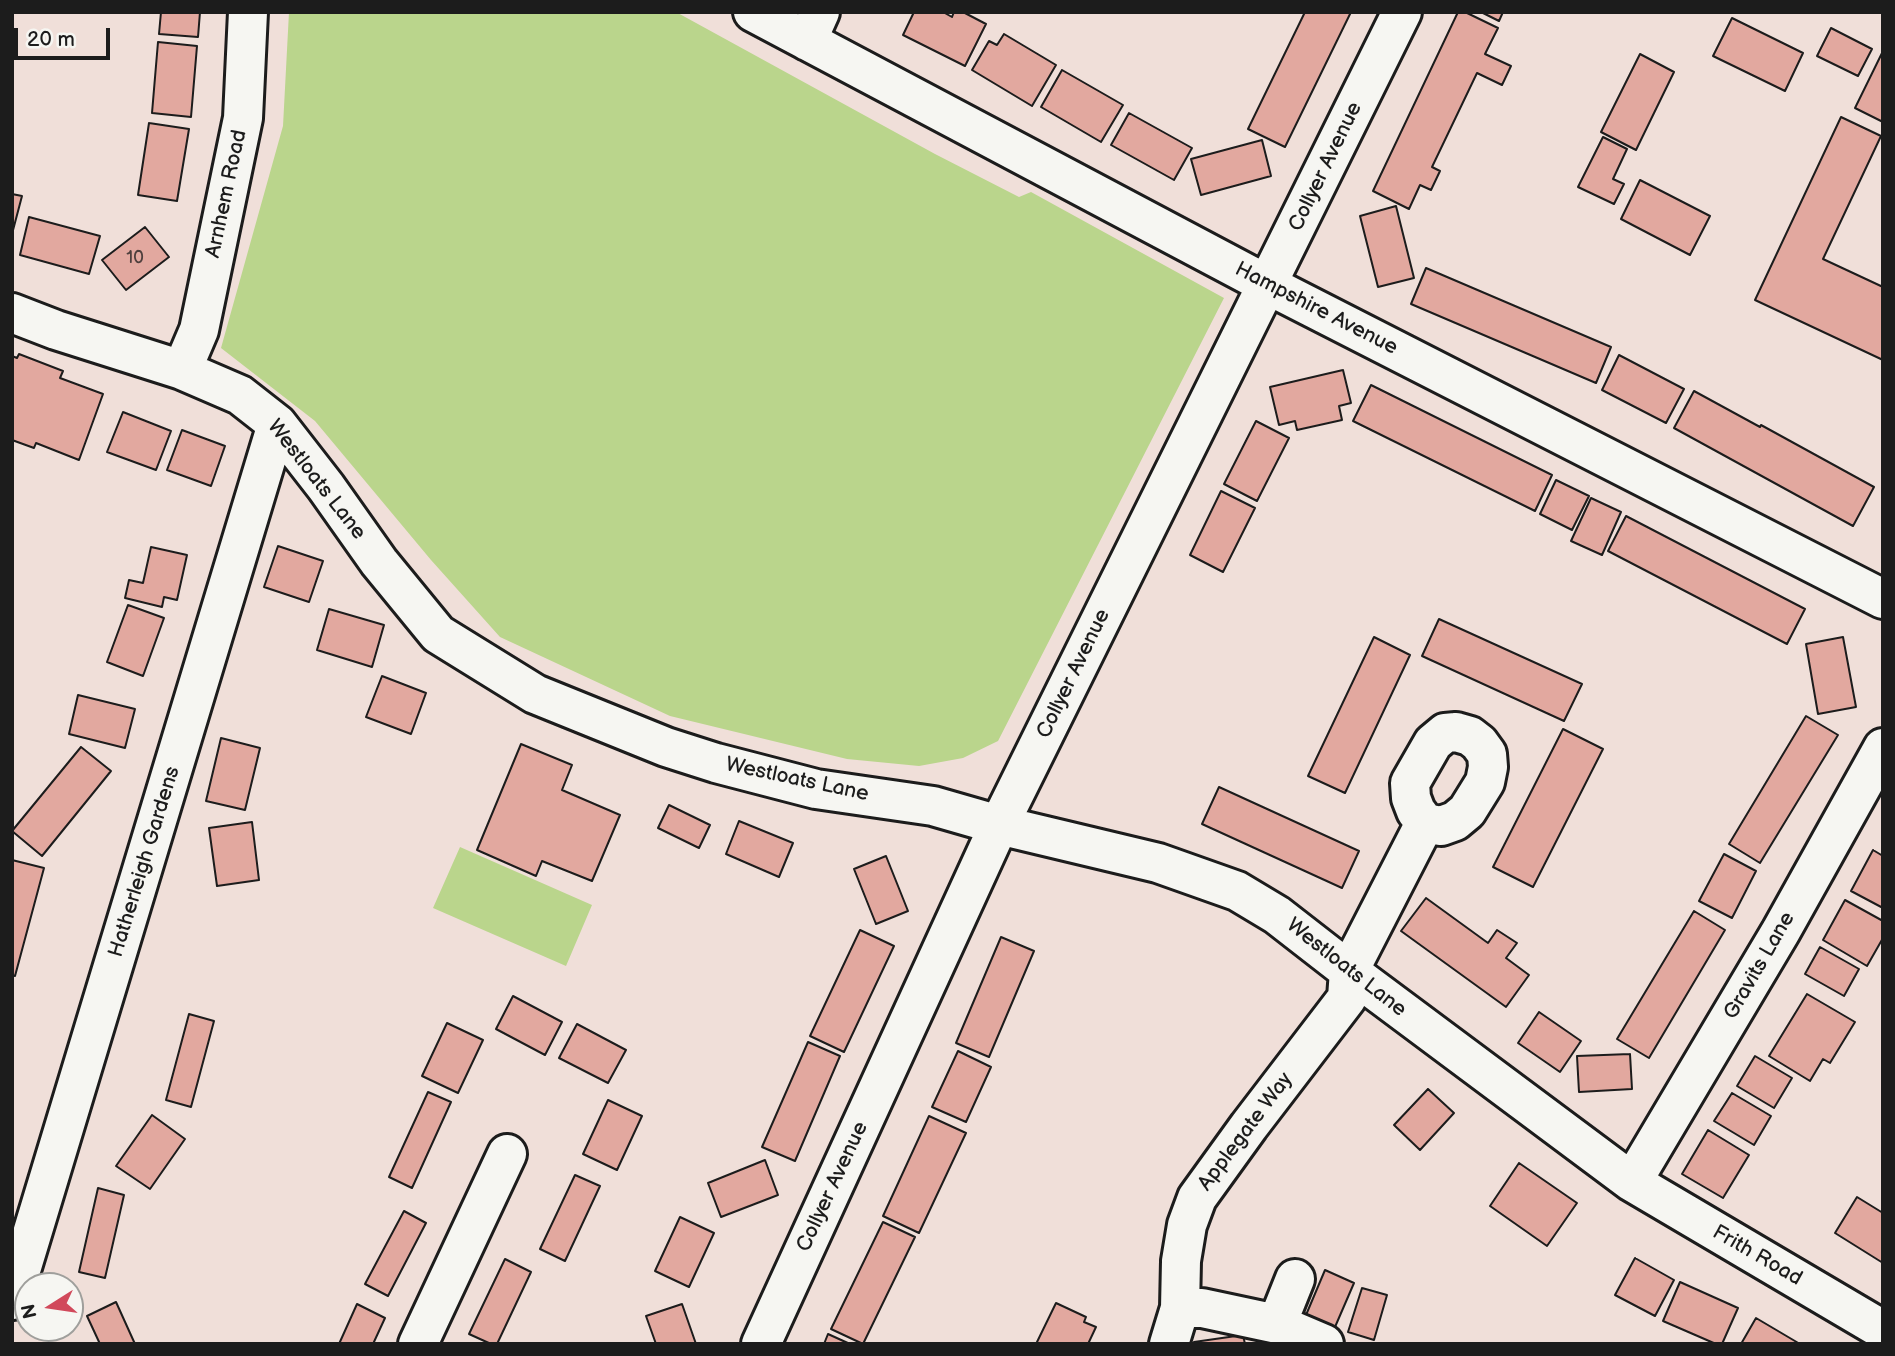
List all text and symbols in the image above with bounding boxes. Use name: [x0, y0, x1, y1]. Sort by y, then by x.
scale bar: [18, 14, 114, 58]
text: 20 m: [27, 27, 75, 52]
street label: Collyer Avenue: [1284, 98, 1368, 236]
street label: Arnhem Road: [201, 128, 253, 260]
house number: 10: [126, 247, 144, 269]
street label: Hampshire Avenue: [1230, 257, 1402, 361]
street label: Westloats Lane: [261, 415, 371, 545]
street label: Collyer Avenue: [1032, 605, 1116, 743]
street label: Westloats Lane: [723, 753, 871, 807]
street label: Hatherleigh Gardens: [104, 764, 186, 960]
street label: Gravits Lane: [1719, 908, 1801, 1024]
street label: Westloats Lane: [1281, 913, 1411, 1023]
street label: Applegate Way: [1193, 1068, 1299, 1196]
street label: Collyer Avenue: [792, 1118, 874, 1256]
street label: Frith Road: [1708, 1220, 1806, 1292]
north arrow: [14, 1272, 84, 1342]
text: N: [17, 1302, 43, 1320]

